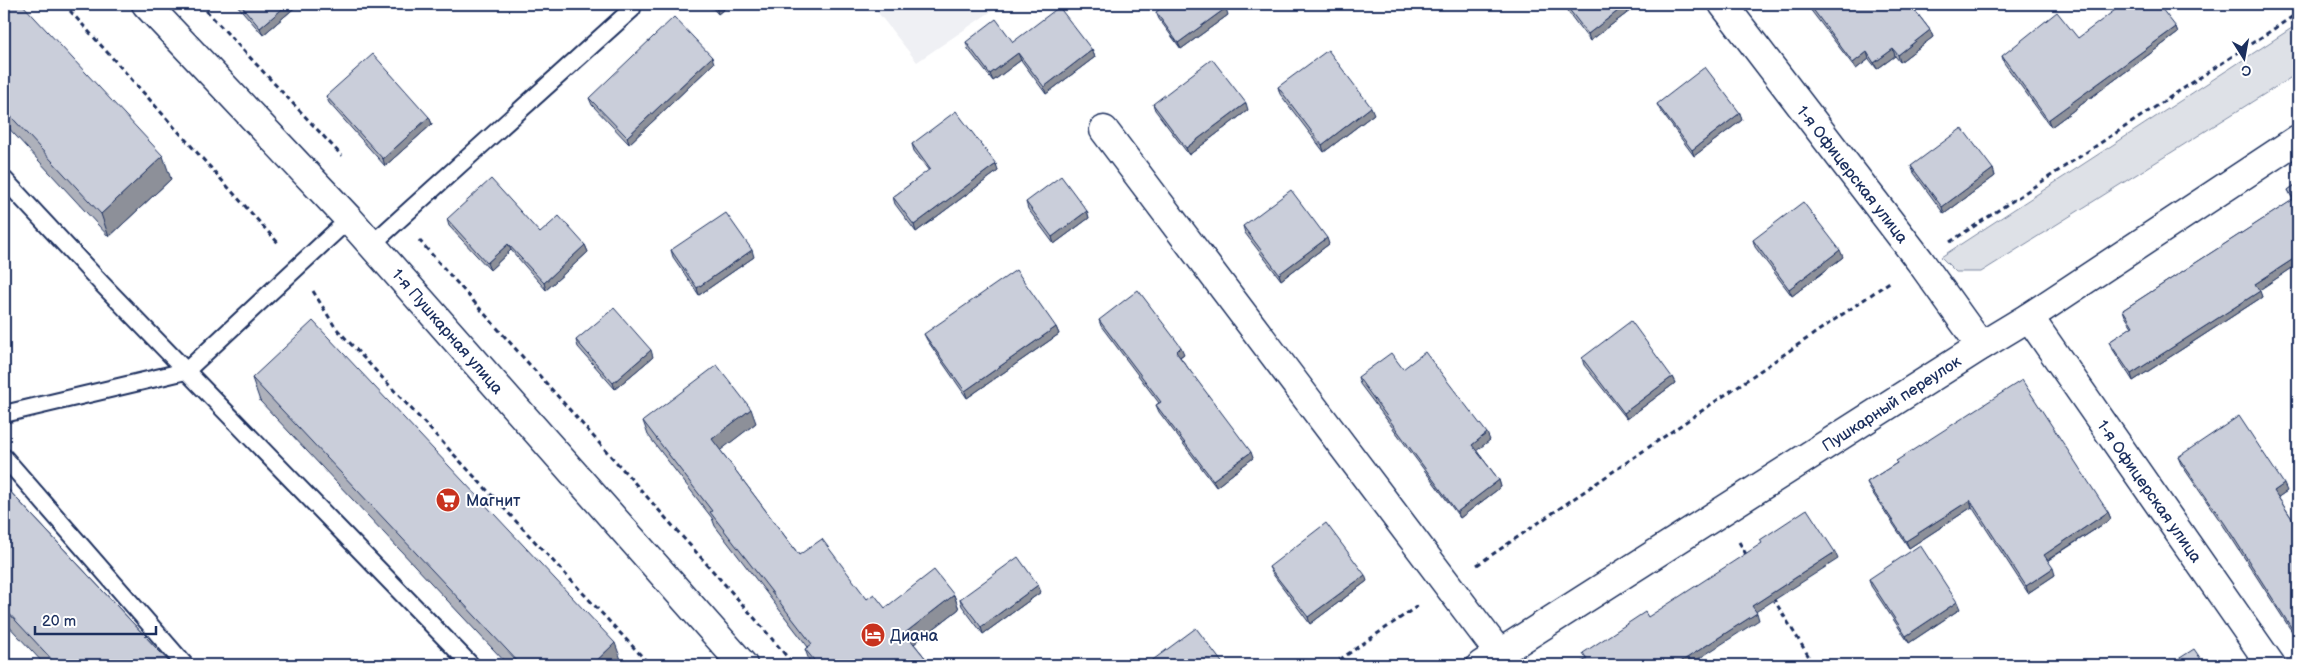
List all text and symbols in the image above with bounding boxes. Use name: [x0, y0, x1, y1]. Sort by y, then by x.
north arrow: [2220, 32, 2270, 82]
text: С: [2240, 61, 2253, 80]
street label: 1-я Офицерская улица: [1792, 102, 1912, 248]
street label: 1-я Пушкарная улица: [387, 266, 507, 399]
street label: Пушкарный переулок: [1819, 352, 1965, 456]
street label: 1-я Офицерская улица: [2092, 417, 2205, 567]
supermarket icon: Магнит: [435, 487, 461, 513]
place label: Магнит: [466, 492, 521, 511]
scale bar: [35, 604, 156, 636]
text: 20 m: [42, 612, 76, 631]
hotel icon: Диана: [860, 622, 886, 648]
place label: Диана: [890, 627, 939, 646]

